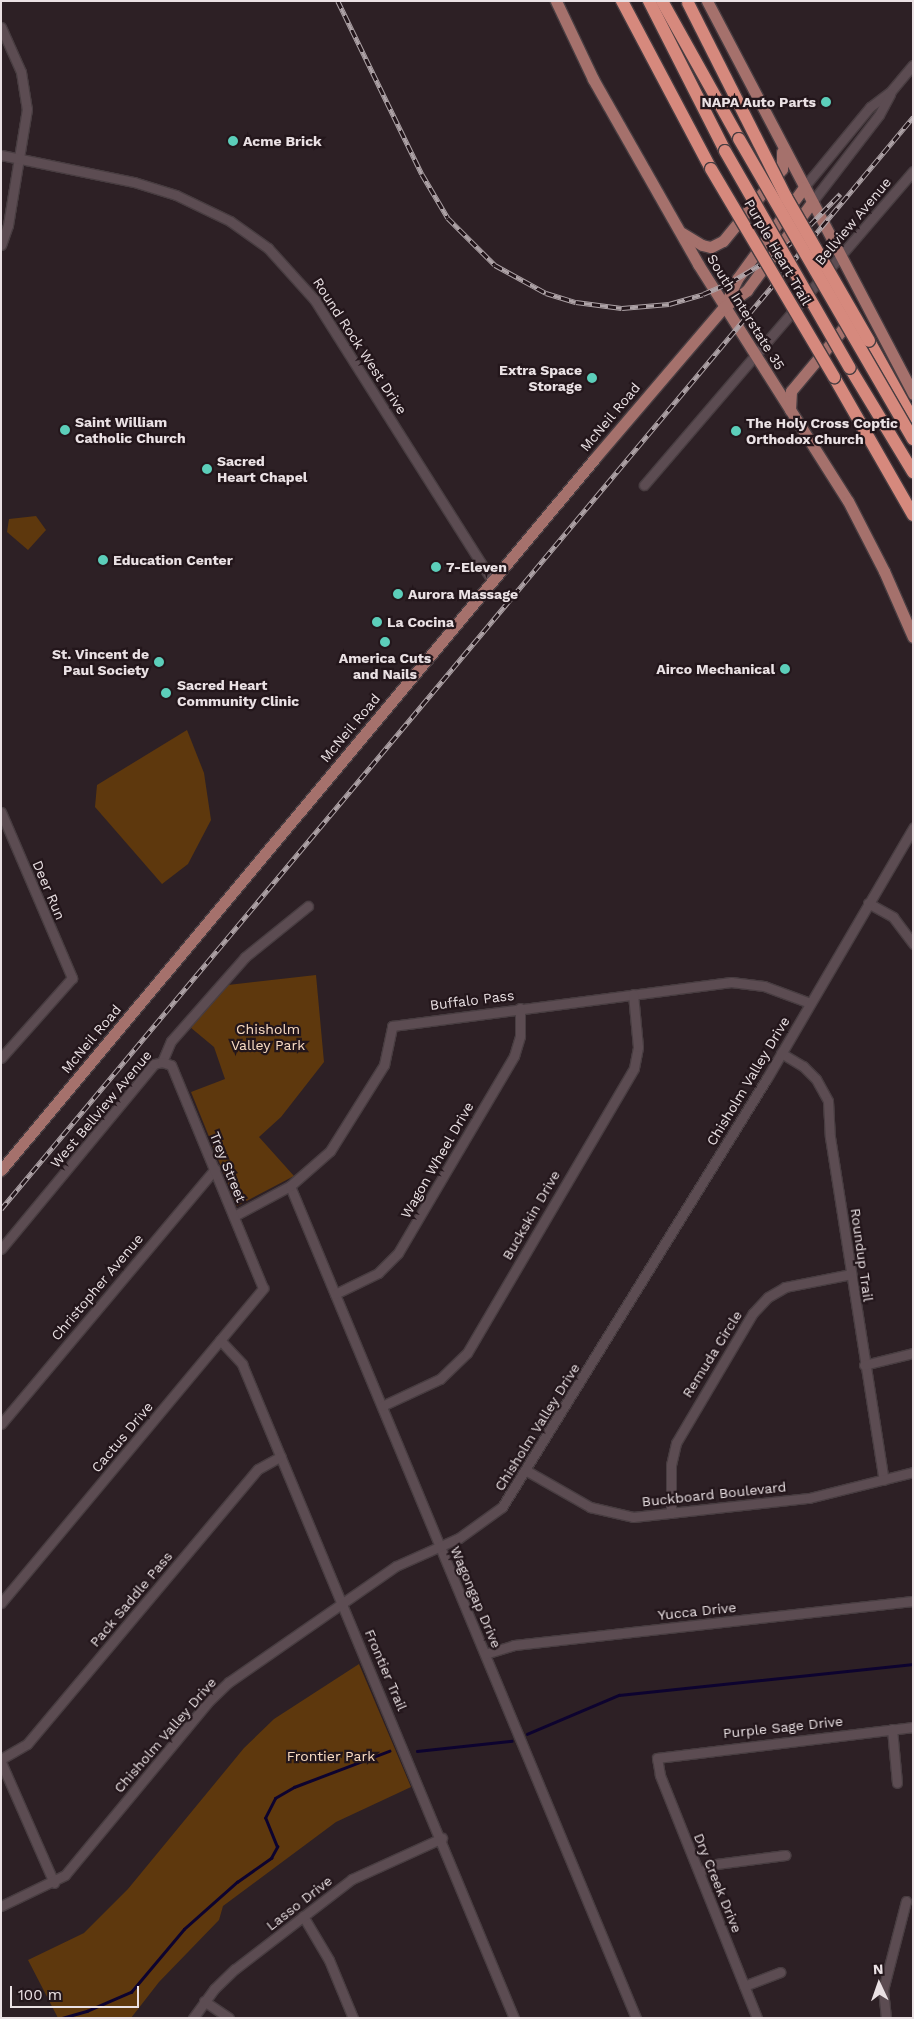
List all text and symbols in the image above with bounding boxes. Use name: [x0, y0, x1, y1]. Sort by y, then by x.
place label: NAPA Auto Parts: [701, 94, 816, 110]
marker: NAPA Auto Parts: [820, 96, 832, 108]
place label: Acme Brick: [243, 133, 322, 149]
marker: Acme Brick: [227, 135, 239, 147]
street label: Bellview Avenue: [811, 173, 895, 269]
street label: Purple Heart Trail: [741, 196, 815, 308]
street label: South Interstate 35: [704, 251, 788, 373]
street label: Round Rock West Drive: [309, 274, 411, 418]
place label: Extra Space Storage: [499, 362, 582, 394]
marker: Extra Space Storage: [586, 372, 598, 384]
street label: McNeil Road: [576, 379, 644, 455]
place label: Saint William Catholic Church: [75, 414, 186, 447]
place label: The Holy Cross Coptic Orthodox Church: [746, 415, 898, 448]
marker: Saint William Catholic Church: [59, 424, 71, 436]
marker: The Holy Cross Coptic Orthodox Church: [730, 425, 742, 437]
place label: Sacred Heart Chapel: [217, 453, 307, 486]
marker: Sacred Heart Chapel: [201, 463, 213, 475]
place label: Education Center: [113, 552, 233, 568]
marker: Education Center: [97, 554, 109, 566]
place label: 7-Eleven: [446, 559, 507, 575]
marker: 7-Eleven: [430, 561, 442, 573]
place label: Aurora Massage: [408, 586, 518, 602]
marker: Aurora Massage: [392, 588, 404, 600]
place label: La Cocina: [387, 614, 454, 630]
marker: La Cocina: [371, 616, 383, 628]
marker: America Cuts and Nails: [379, 636, 391, 648]
place label: St. Vincent de Paul Society: [52, 646, 149, 679]
place label: America Cuts and Nails: [339, 650, 431, 682]
marker: St. Vincent de Paul Society: [153, 656, 165, 668]
place label: Airco Mechanical: [656, 661, 775, 677]
marker: Airco Mechanical: [779, 663, 791, 675]
place label: Sacred Heart Community Clinic: [177, 677, 300, 710]
marker: Sacred Heart Community Clinic: [159, 686, 173, 700]
street label: McNeil Road: [316, 690, 384, 766]
street label: Deer Run: [29, 858, 69, 922]
street label: Buffalo Pass: [429, 986, 515, 1014]
street label: McNeil Road: [57, 1001, 125, 1077]
street label: Chisholm Valley Drive: [703, 1013, 793, 1149]
park label: Chisholm Valley Park: [231, 1021, 305, 1054]
street label: West Bellview Avenue: [47, 1046, 155, 1172]
street label: Wagon Wheel Drive: [397, 1099, 477, 1221]
street label: Trey Street: [206, 1129, 250, 1205]
street label: Buckskin Drive: [499, 1167, 563, 1263]
street label: Roundup Trail: [847, 1207, 877, 1303]
street label: Christopher Avenue: [47, 1230, 147, 1344]
street label: Remuda Circle: [678, 1307, 746, 1401]
street label: Chisholm Valley Drive: [491, 1360, 583, 1494]
street label: Cactus Drive: [88, 1398, 156, 1476]
street label: Buckboard Boulevard: [641, 1478, 787, 1510]
street label: Wagongap Drive: [447, 1544, 505, 1650]
street label: Pack Saddle Pass: [86, 1548, 176, 1650]
street label: Yucca Drive: [657, 1599, 737, 1623]
street label: Frontier Trail: [361, 1626, 411, 1714]
street label: Chisholm Valley Drive: [110, 1674, 220, 1796]
street label: Purple Sage Drive: [722, 1712, 844, 1742]
park label: Frontier Park: [287, 1748, 375, 1764]
street label: Dry Creek Drive: [690, 1830, 746, 1936]
street label: Lasso Drive: [263, 1872, 335, 1934]
north arrow: [854, 1959, 904, 2009]
text: N: [873, 1961, 884, 1977]
scale bar: [12, 1976, 141, 2008]
text: 100 m: [18, 1986, 62, 2004]

